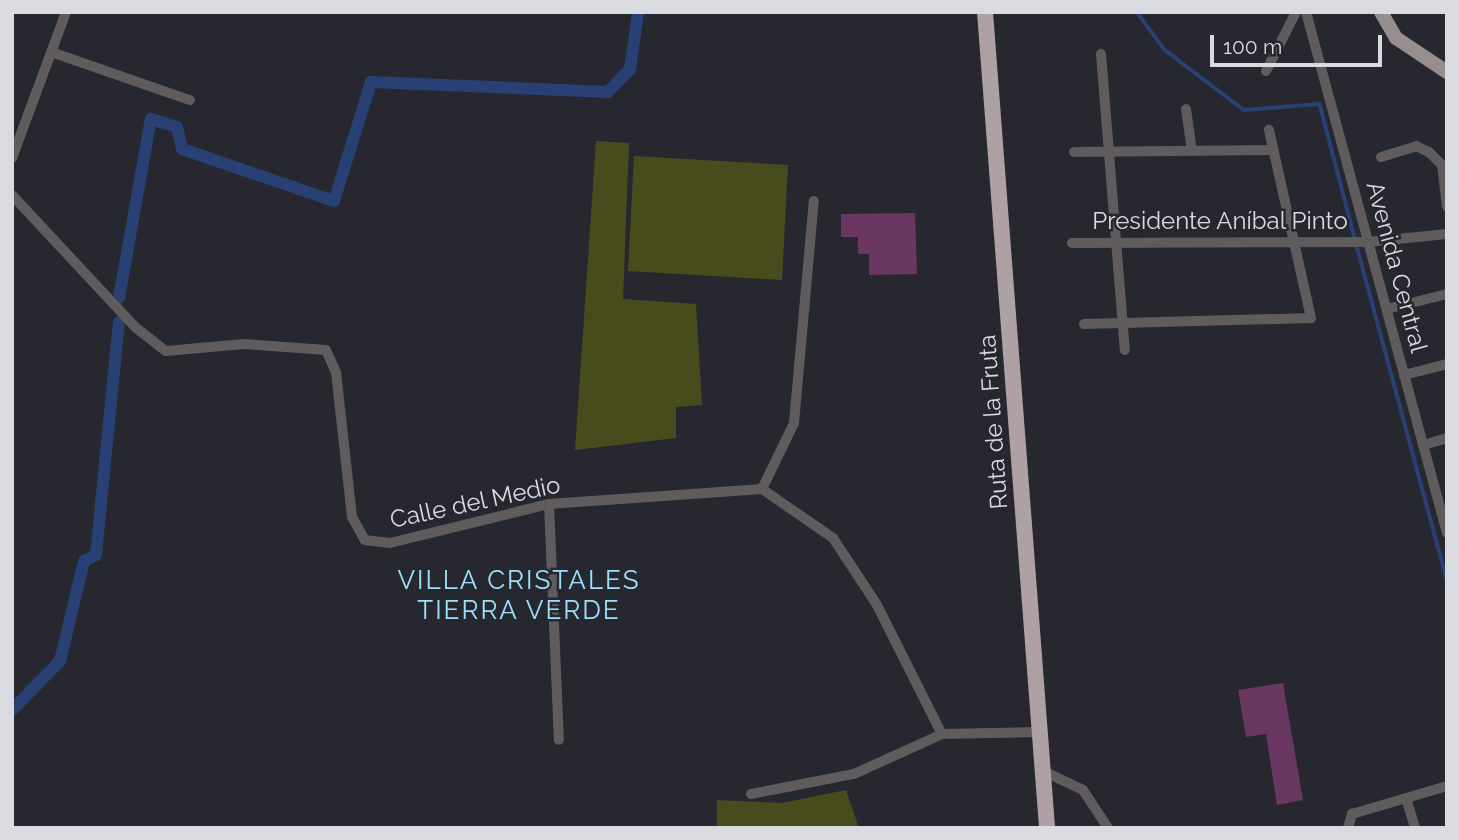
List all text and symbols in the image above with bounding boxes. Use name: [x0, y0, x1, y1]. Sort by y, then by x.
scale bar: [1214, 21, 1386, 65]
text: 100 m: [1223, 34, 1282, 59]
street label: Avenida Central: [1360, 178, 1434, 356]
street label: Presidente Aníbal Pinto: [1092, 207, 1348, 235]
street label: Ruta de la Fruta: [973, 334, 1013, 510]
street label: Calle del Medio: [387, 470, 563, 534]
district label: VILLA CRISTALES TIERRA VERDE: [399, 565, 639, 626]

